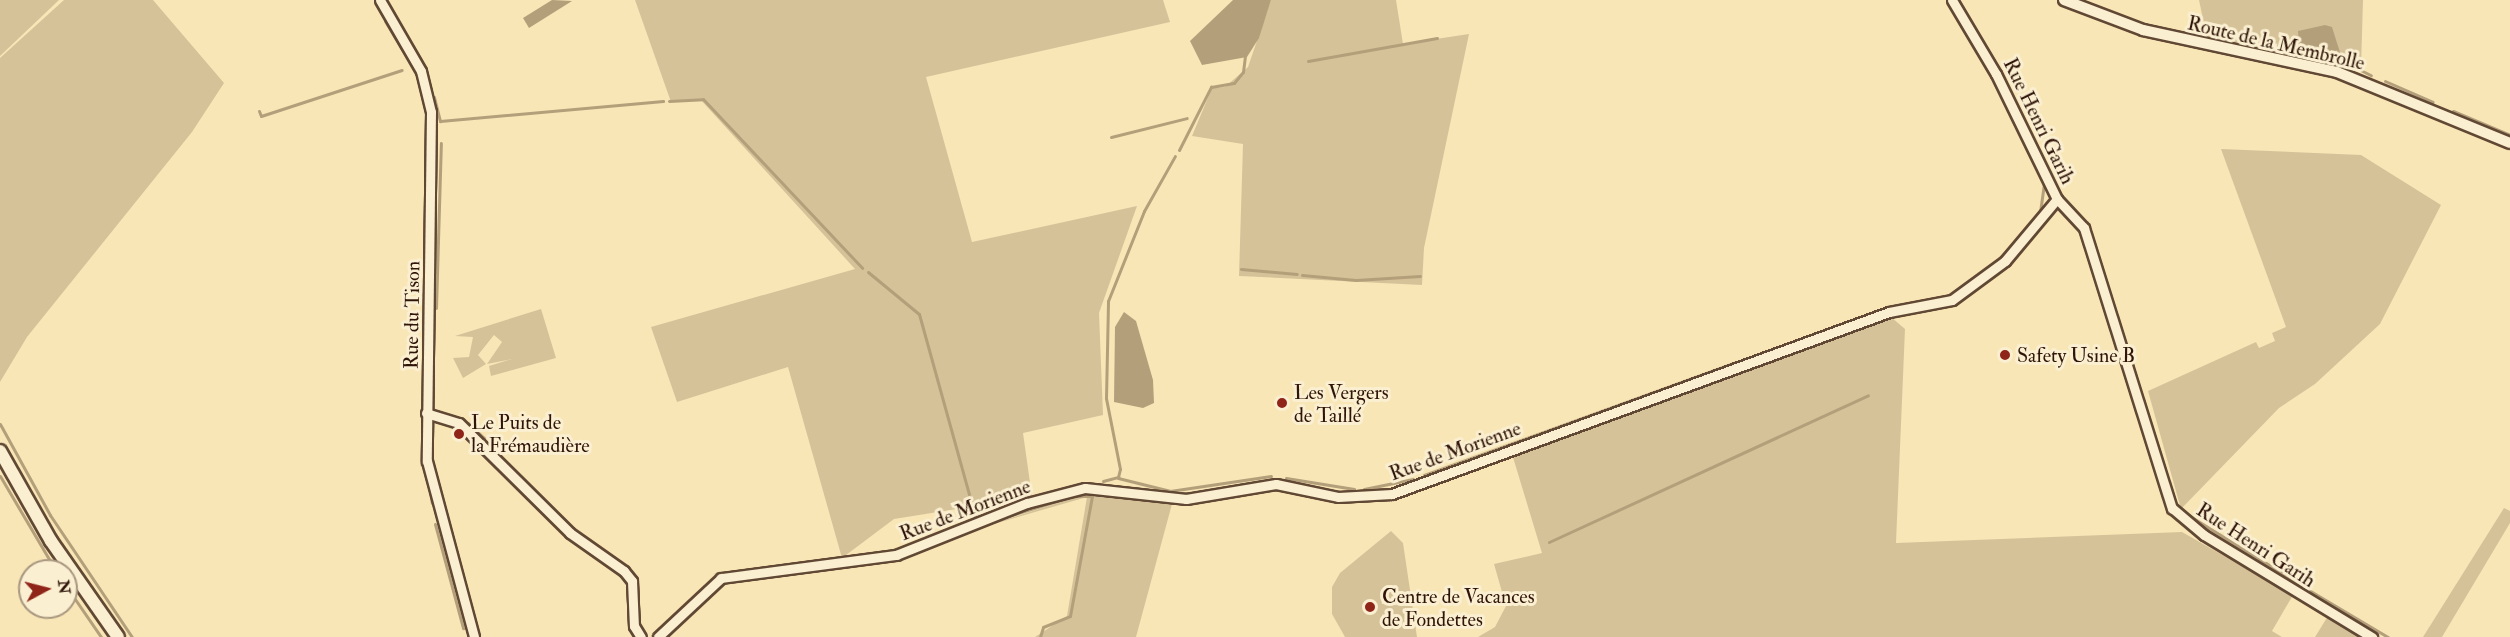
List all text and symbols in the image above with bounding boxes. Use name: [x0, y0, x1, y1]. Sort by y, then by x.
street label: Route de la Membrolle: [2185, 11, 2367, 75]
street label: Rue Henri Garih: [1998, 54, 2080, 188]
street label: Rue du Tison: [399, 261, 425, 369]
place label: Safety Usine B: [2017, 343, 2135, 367]
marker: Safety Usine B: [1998, 348, 2012, 362]
place label: Les Vergers de Taillé: [1294, 380, 1389, 427]
marker: Les Vergers de Taillé: [1275, 396, 1289, 410]
place label: Le Puits de la Frémaudière: [471, 410, 590, 457]
street label: Rue de Morienne: [1386, 416, 1524, 486]
marker: Le Puits de la Frémaudière: [452, 427, 466, 441]
street label: Rue de Morienne: [896, 474, 1034, 546]
street label: Rue Henri Garih: [2192, 498, 2320, 592]
north arrow: [18, 559, 78, 619]
text: N: [53, 579, 75, 595]
place label: Centre de Vacances de Fondettes: [1382, 584, 1535, 631]
marker: Centre de Vacances de Fondettes: [1363, 600, 1377, 614]

